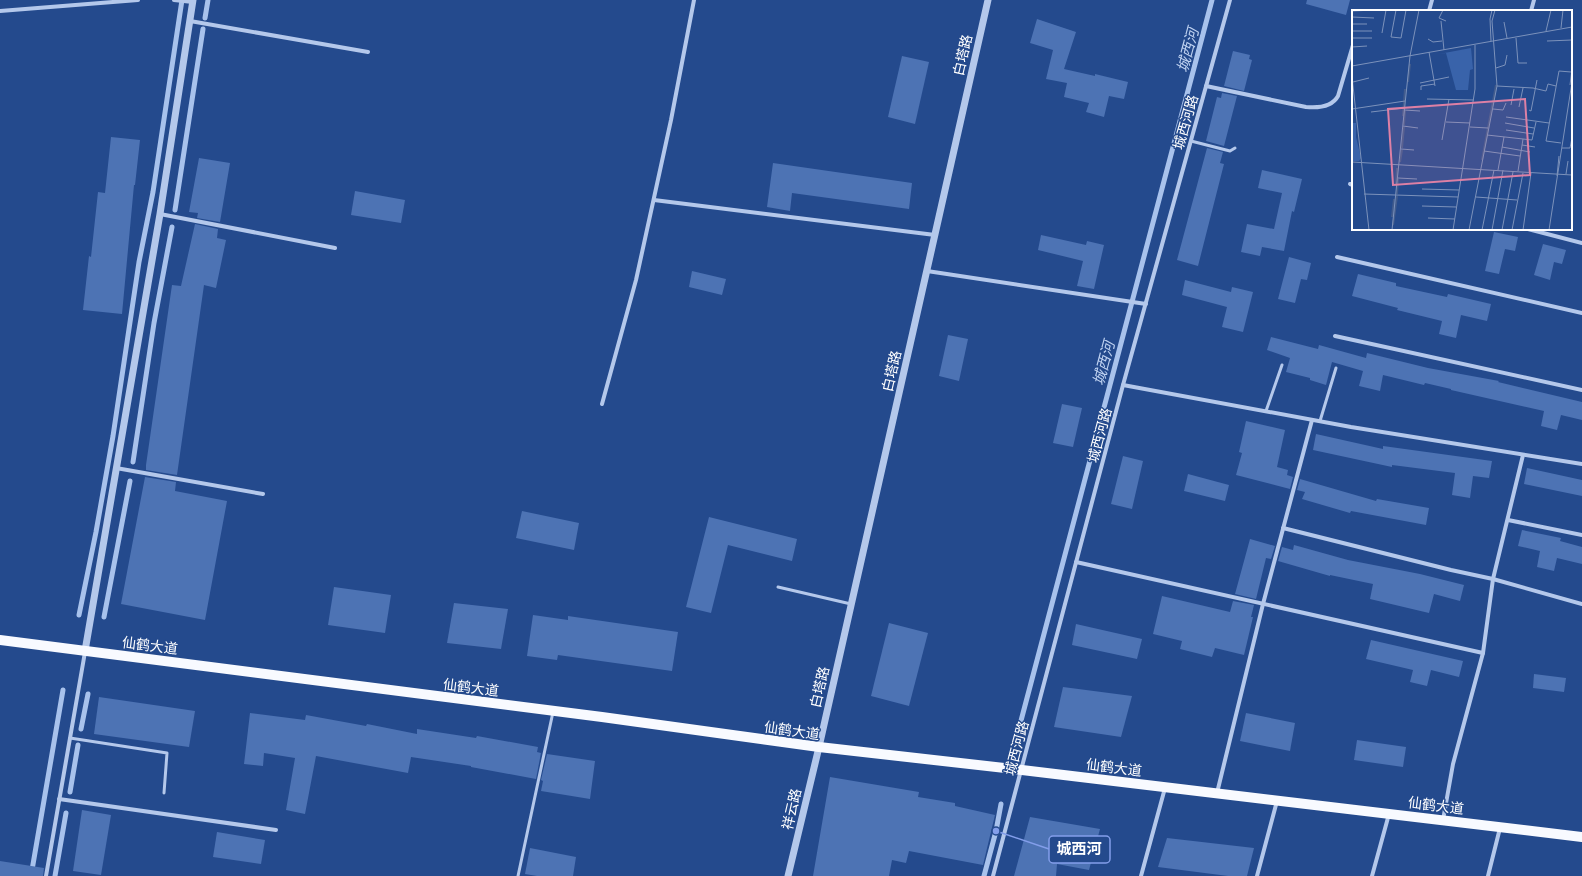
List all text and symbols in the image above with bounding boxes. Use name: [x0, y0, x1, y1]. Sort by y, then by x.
inset map: [1352, 10, 1572, 230]
water label: 城西河: [1172, 23, 1202, 74]
street label: 白塔路: [949, 33, 975, 77]
street label: 城西河路: [1169, 93, 1201, 151]
water label: 城西河: [1088, 336, 1118, 387]
street label: 白塔路: [878, 349, 904, 393]
street label: 城西河路: [1084, 406, 1114, 464]
street label: 仙鹤大道: [121, 633, 179, 657]
street label: 白塔路: [806, 665, 832, 709]
street label: 仙鹤大道: [442, 675, 500, 699]
street label: 仙鹤大道: [763, 718, 821, 742]
street label: 城西河路: [1001, 719, 1031, 777]
street label: 仙鹤大道: [1085, 755, 1143, 779]
street label: 祥云路: [778, 787, 804, 831]
street label: 仙鹤大道: [1407, 793, 1465, 817]
callout: 城西河: [1049, 836, 1110, 863]
text: 城西河: [1056, 839, 1102, 857]

